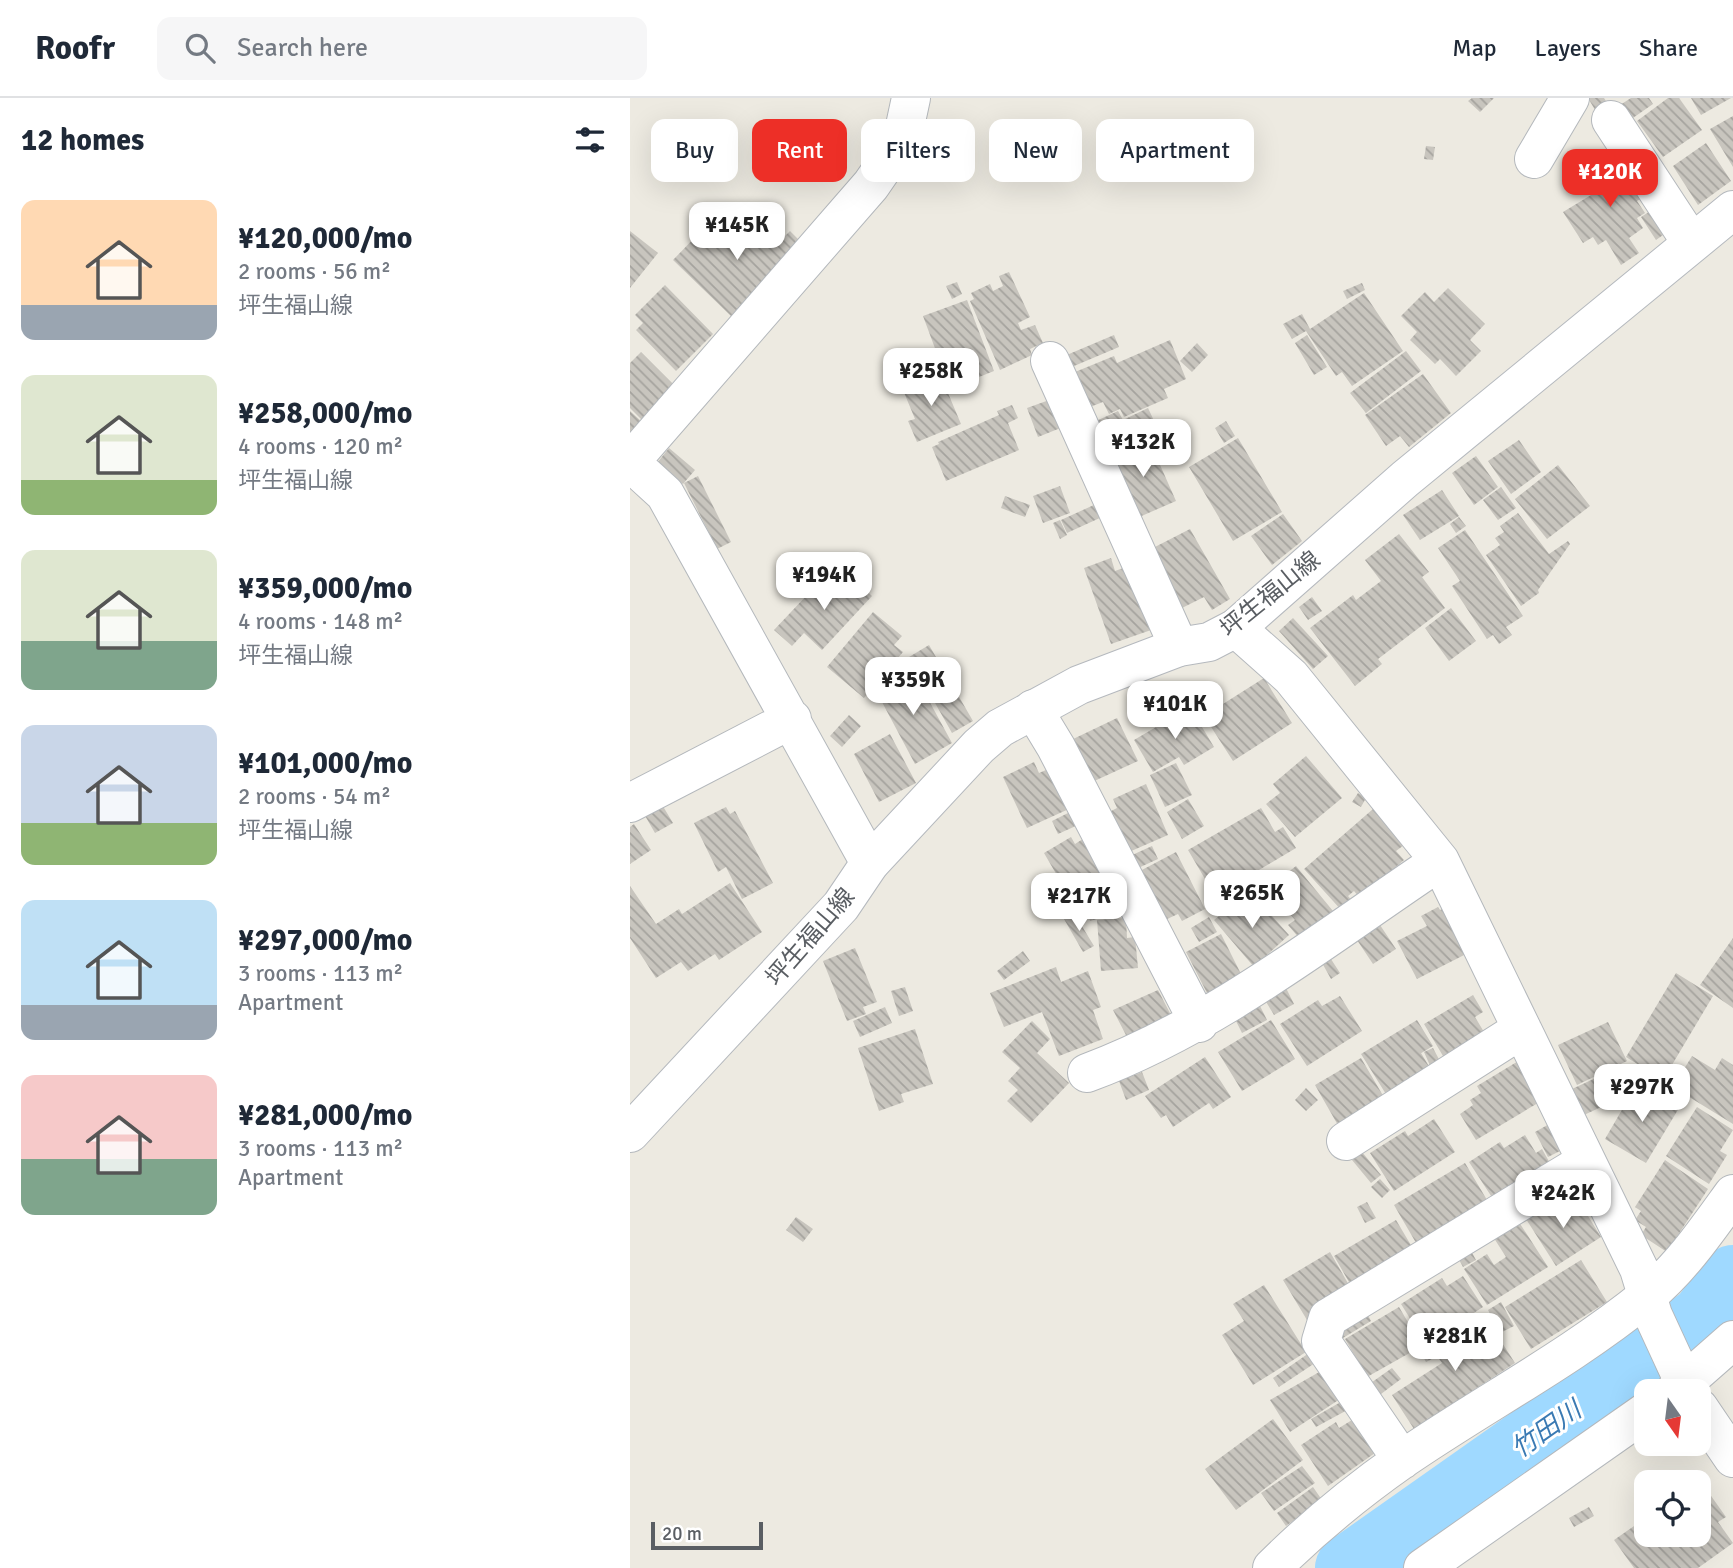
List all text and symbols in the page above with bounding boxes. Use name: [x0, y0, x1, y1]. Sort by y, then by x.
search box: [157, 17, 647, 80]
text: Roofr: [35, 28, 115, 69]
icon: search: [181, 29, 219, 67]
text: Search here: [237, 32, 368, 64]
text: Map: [1452, 33, 1497, 63]
text: Layers: [1535, 33, 1601, 63]
text: Share: [1639, 33, 1698, 63]
chip: Buy: [651, 119, 738, 182]
chip: Rent: [752, 119, 847, 182]
chip: Filters: [861, 119, 975, 182]
chip: New: [989, 119, 1082, 182]
chip: Apartment: [1096, 119, 1254, 182]
icon: filters: [571, 121, 609, 159]
text: 12 homes: [21, 122, 144, 159]
pin: ¥120K: [1561, 150, 1659, 209]
text: ¥120K: [1578, 157, 1642, 186]
pin: ¥145K: [688, 202, 786, 262]
text: ¥145K: [705, 210, 769, 239]
text: ¥120,000/mo: [238, 220, 412, 257]
icon: home: [77, 228, 161, 312]
text: 2 rooms · 56 m²: [238, 257, 391, 286]
text: 坪生福山線: [238, 291, 353, 320]
pin: ¥258K: [882, 348, 980, 408]
text: ¥258K: [899, 356, 963, 385]
text: ¥258,000/mo: [238, 395, 412, 432]
icon: home: [77, 403, 161, 487]
pin: ¥132K: [1094, 420, 1192, 479]
text: ¥132K: [1111, 427, 1175, 456]
text: 4 rooms · 120 m²: [238, 432, 403, 461]
text: 坪生福山線: [238, 466, 353, 495]
street label: 坪生福山線: [1214, 545, 1326, 643]
pin: ¥194K: [775, 552, 873, 612]
text: ¥194K: [792, 560, 856, 589]
text: ¥359,000/mo: [238, 570, 412, 607]
icon: home: [77, 578, 161, 662]
text: 4 rooms · 148 m²: [238, 607, 403, 636]
text: 坪生福山線: [238, 641, 353, 670]
pin: ¥359K: [864, 658, 962, 717]
text: ¥359K: [881, 665, 945, 694]
pin: ¥101K: [1126, 682, 1224, 741]
text: ¥101K: [1143, 689, 1207, 718]
text: ¥101,000/mo: [238, 745, 412, 782]
icon: home: [77, 753, 161, 837]
text: 2 rooms · 54 m²: [238, 782, 391, 811]
text: 坪生福山線: [238, 816, 353, 845]
pin: ¥265K: [1203, 870, 1301, 930]
pin: ¥217K: [1030, 874, 1128, 933]
text: ¥265K: [1220, 878, 1284, 907]
text: ¥217K: [1047, 881, 1111, 910]
street label: 坪生福山線: [759, 882, 861, 992]
text: ¥297,000/mo: [238, 922, 412, 959]
icon: home: [77, 928, 161, 1012]
text: 3 rooms · 113 m²: [238, 959, 403, 988]
text: Apartment: [238, 988, 343, 1017]
pin: ¥297K: [1593, 1065, 1691, 1124]
text: ¥297K: [1610, 1072, 1674, 1101]
text: ¥281,000/mo: [238, 1097, 412, 1134]
icon: home: [77, 1103, 161, 1187]
text: 3 rooms · 113 m²: [238, 1134, 403, 1163]
text: Apartment: [238, 1163, 343, 1192]
pin: ¥242K: [1514, 1170, 1612, 1230]
text: ¥242K: [1531, 1178, 1595, 1207]
pin: ¥281K: [1406, 1314, 1504, 1373]
text: ¥281K: [1423, 1321, 1487, 1350]
north arrow: [1634, 1379, 1712, 1456]
map controls: [1634, 1379, 1711, 1547]
water label: 竹田川: [1505, 1393, 1590, 1465]
button: locate: [1634, 1470, 1711, 1547]
scale bar: [651, 1519, 763, 1551]
text: 20 m: [662, 1522, 702, 1546]

